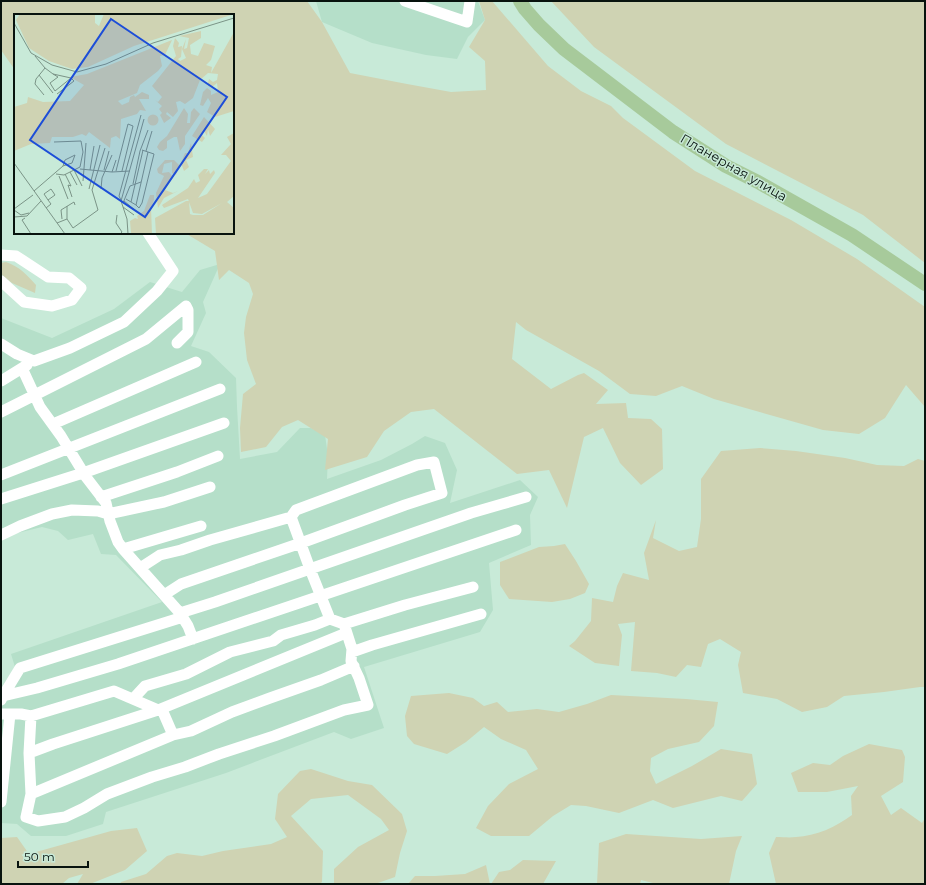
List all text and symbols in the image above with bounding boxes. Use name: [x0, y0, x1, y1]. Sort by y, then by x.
inset map: [14, 14, 234, 234]
street label: Планерная улица: [678, 130, 790, 204]
scale bar: [18, 843, 88, 869]
text: 50 m: [24, 849, 55, 864]

